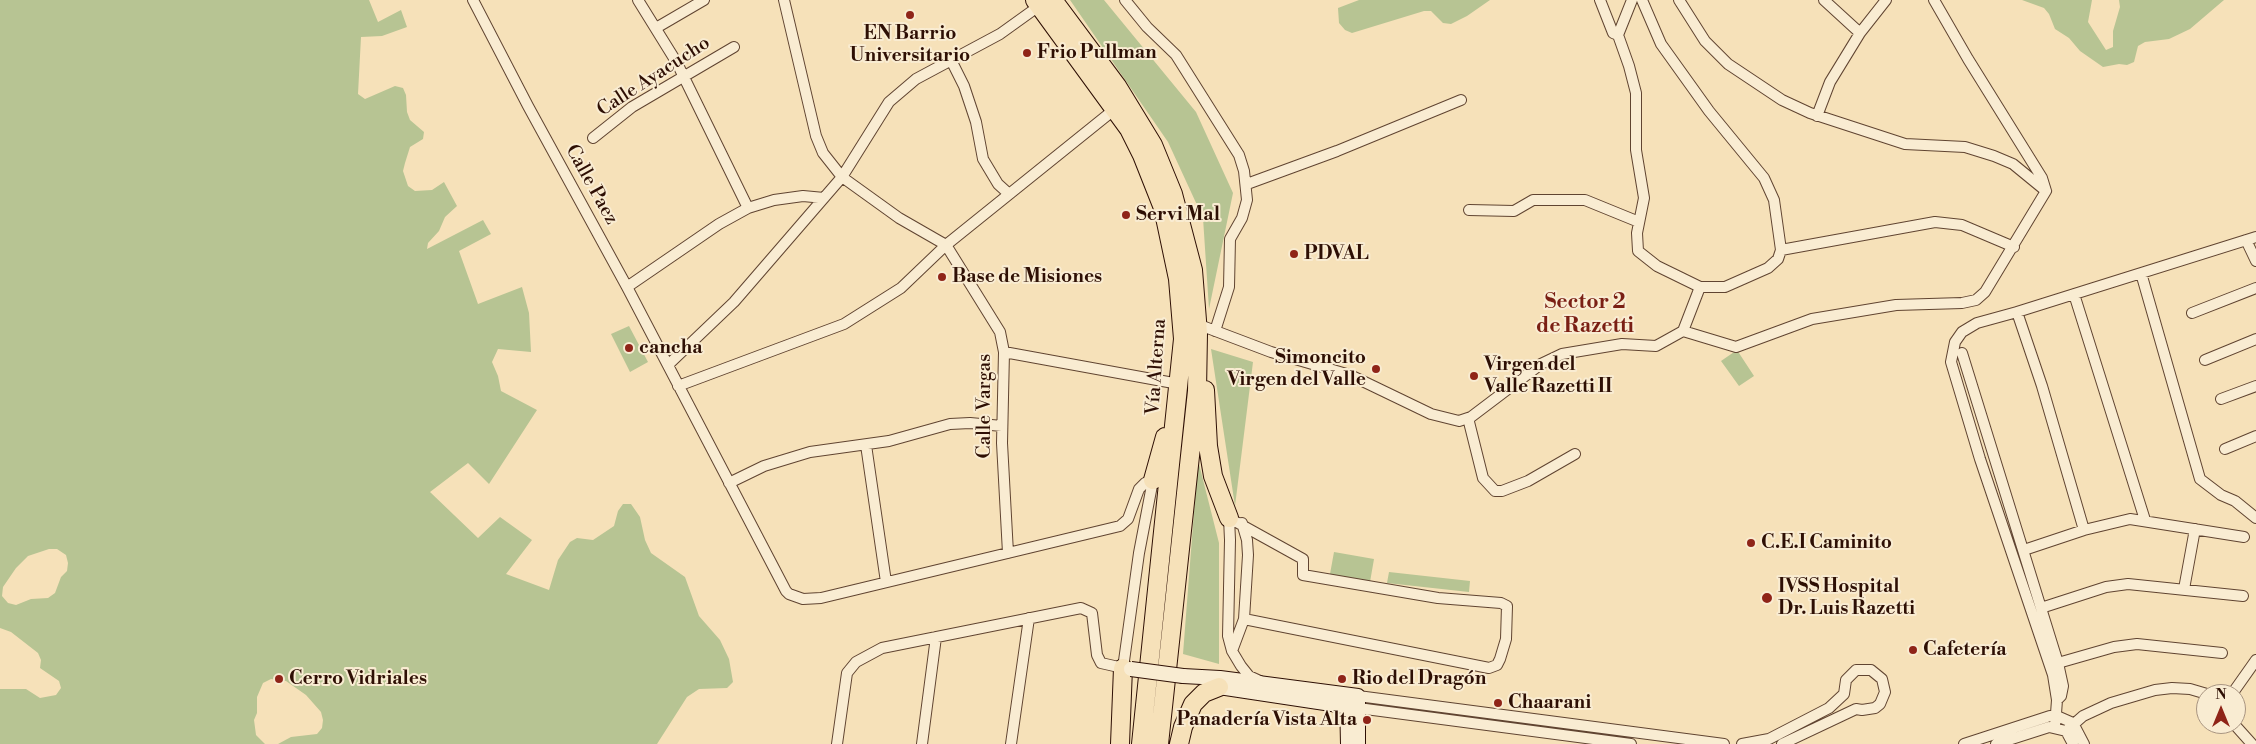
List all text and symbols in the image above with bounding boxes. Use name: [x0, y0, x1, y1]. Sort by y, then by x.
marker: EN Barrio Universitario: [904, 9, 916, 21]
place label: EN Barrio Universitario: [850, 23, 970, 67]
street label: Calle Ayacucho: [593, 32, 715, 122]
place label: Frio Pullman: [1037, 42, 1157, 64]
marker: Frio Pullman: [1021, 47, 1033, 59]
street label: Calle Paez: [560, 141, 622, 229]
place label: Servi Mal: [1136, 204, 1220, 226]
marker: Servi Mal: [1120, 209, 1132, 221]
place label: PDVAL: [1304, 243, 1369, 265]
marker: PDVAL: [1288, 248, 1300, 260]
place label: Base de Misiones: [952, 266, 1102, 288]
marker: Base de Misiones: [936, 271, 948, 283]
district label: Sector 2 de Razetti: [1536, 290, 1634, 340]
street label: Vía Alterna: [1142, 318, 1172, 416]
place label: cancha: [639, 337, 703, 359]
marker: cancha: [623, 342, 635, 354]
place label: Simoncito Virgen del Valle: [1227, 347, 1366, 391]
street label: Calle Vargas: [974, 354, 996, 458]
place label: Virgen del Valle Razetti II: [1484, 354, 1612, 398]
marker: Simoncito Virgen del Valle: [1370, 363, 1382, 375]
marker: Virgen del Valle Razetti II: [1468, 370, 1480, 382]
place label: C.E.I Caminito: [1761, 532, 1892, 554]
marker: C.E.I Caminito: [1745, 537, 1757, 549]
place label: IVSS Hospital Dr. Luis Razetti: [1778, 576, 1915, 620]
marker: IVSS Hospital Dr. Luis Razetti: [1760, 591, 1774, 605]
place label: Cafetería: [1923, 639, 2007, 661]
marker: Cafetería: [1907, 644, 1919, 656]
place label: Cerro Vidriales: [289, 668, 427, 690]
place label: Rio del Dragón: [1352, 668, 1486, 690]
marker: Cerro Vidriales: [273, 673, 285, 685]
marker: Rio del Dragón: [1336, 673, 1348, 685]
north arrow: [2196, 684, 2246, 734]
text: N: [2215, 686, 2227, 704]
place label: Chaarani: [1508, 692, 1591, 714]
marker: Chaarani: [1492, 697, 1504, 709]
place label: Panadería Vista Alta: [1176, 709, 1357, 731]
marker: Panadería Vista Alta: [1361, 714, 1373, 726]

